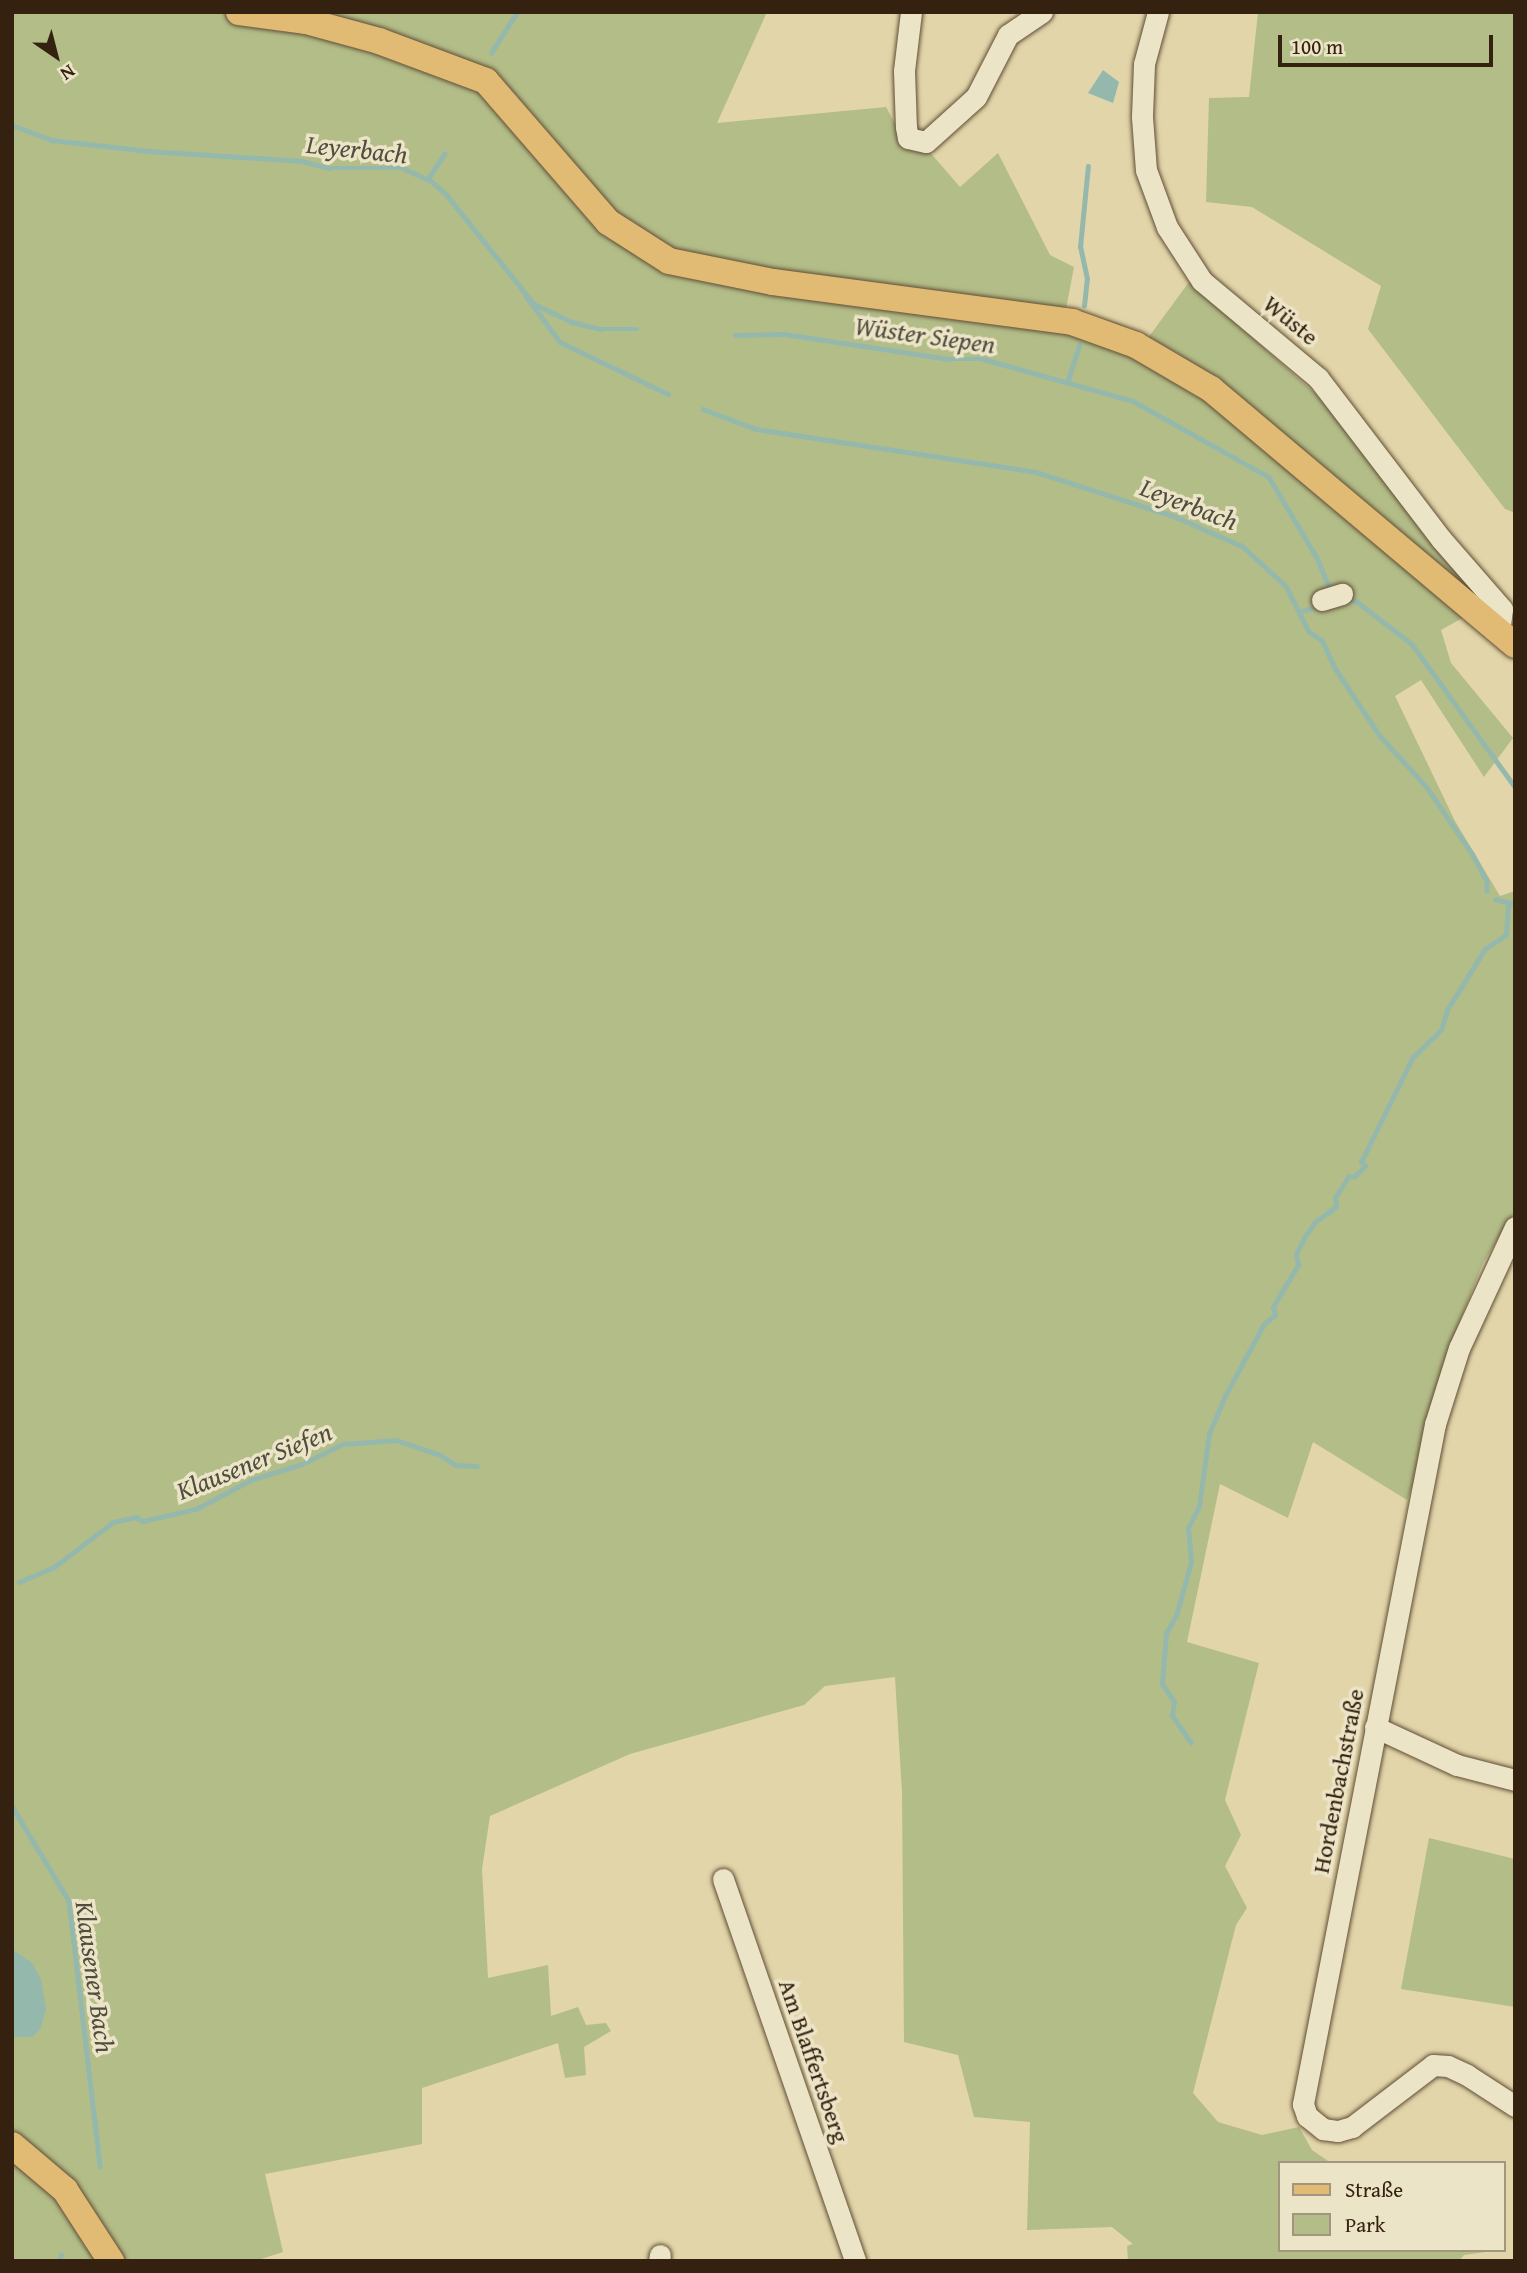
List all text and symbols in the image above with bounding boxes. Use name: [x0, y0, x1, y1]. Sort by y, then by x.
north arrow: [21, 21, 91, 91]
scale bar: [1282, 21, 1497, 65]
text: 100 m: [1291, 31, 1343, 62]
text: N: [55, 58, 81, 88]
water label: Leyerbach: [305, 128, 409, 170]
street label: Wüste: [1258, 289, 1324, 351]
water label: Wüster Siepen: [853, 310, 997, 360]
water label: Leyerbach: [1136, 471, 1242, 537]
water label: Klausener Siefen: [172, 1416, 336, 1506]
street label: Hordenbachstraße: [1306, 1686, 1370, 1876]
water label: Klausener Bach: [69, 1899, 121, 2055]
street label: Am Blaffertsberg: [773, 1975, 855, 2147]
legend: [1278, 2161, 1506, 2252]
text: Straße: [1345, 2174, 1403, 2205]
text: Park: [1345, 2209, 1386, 2240]

